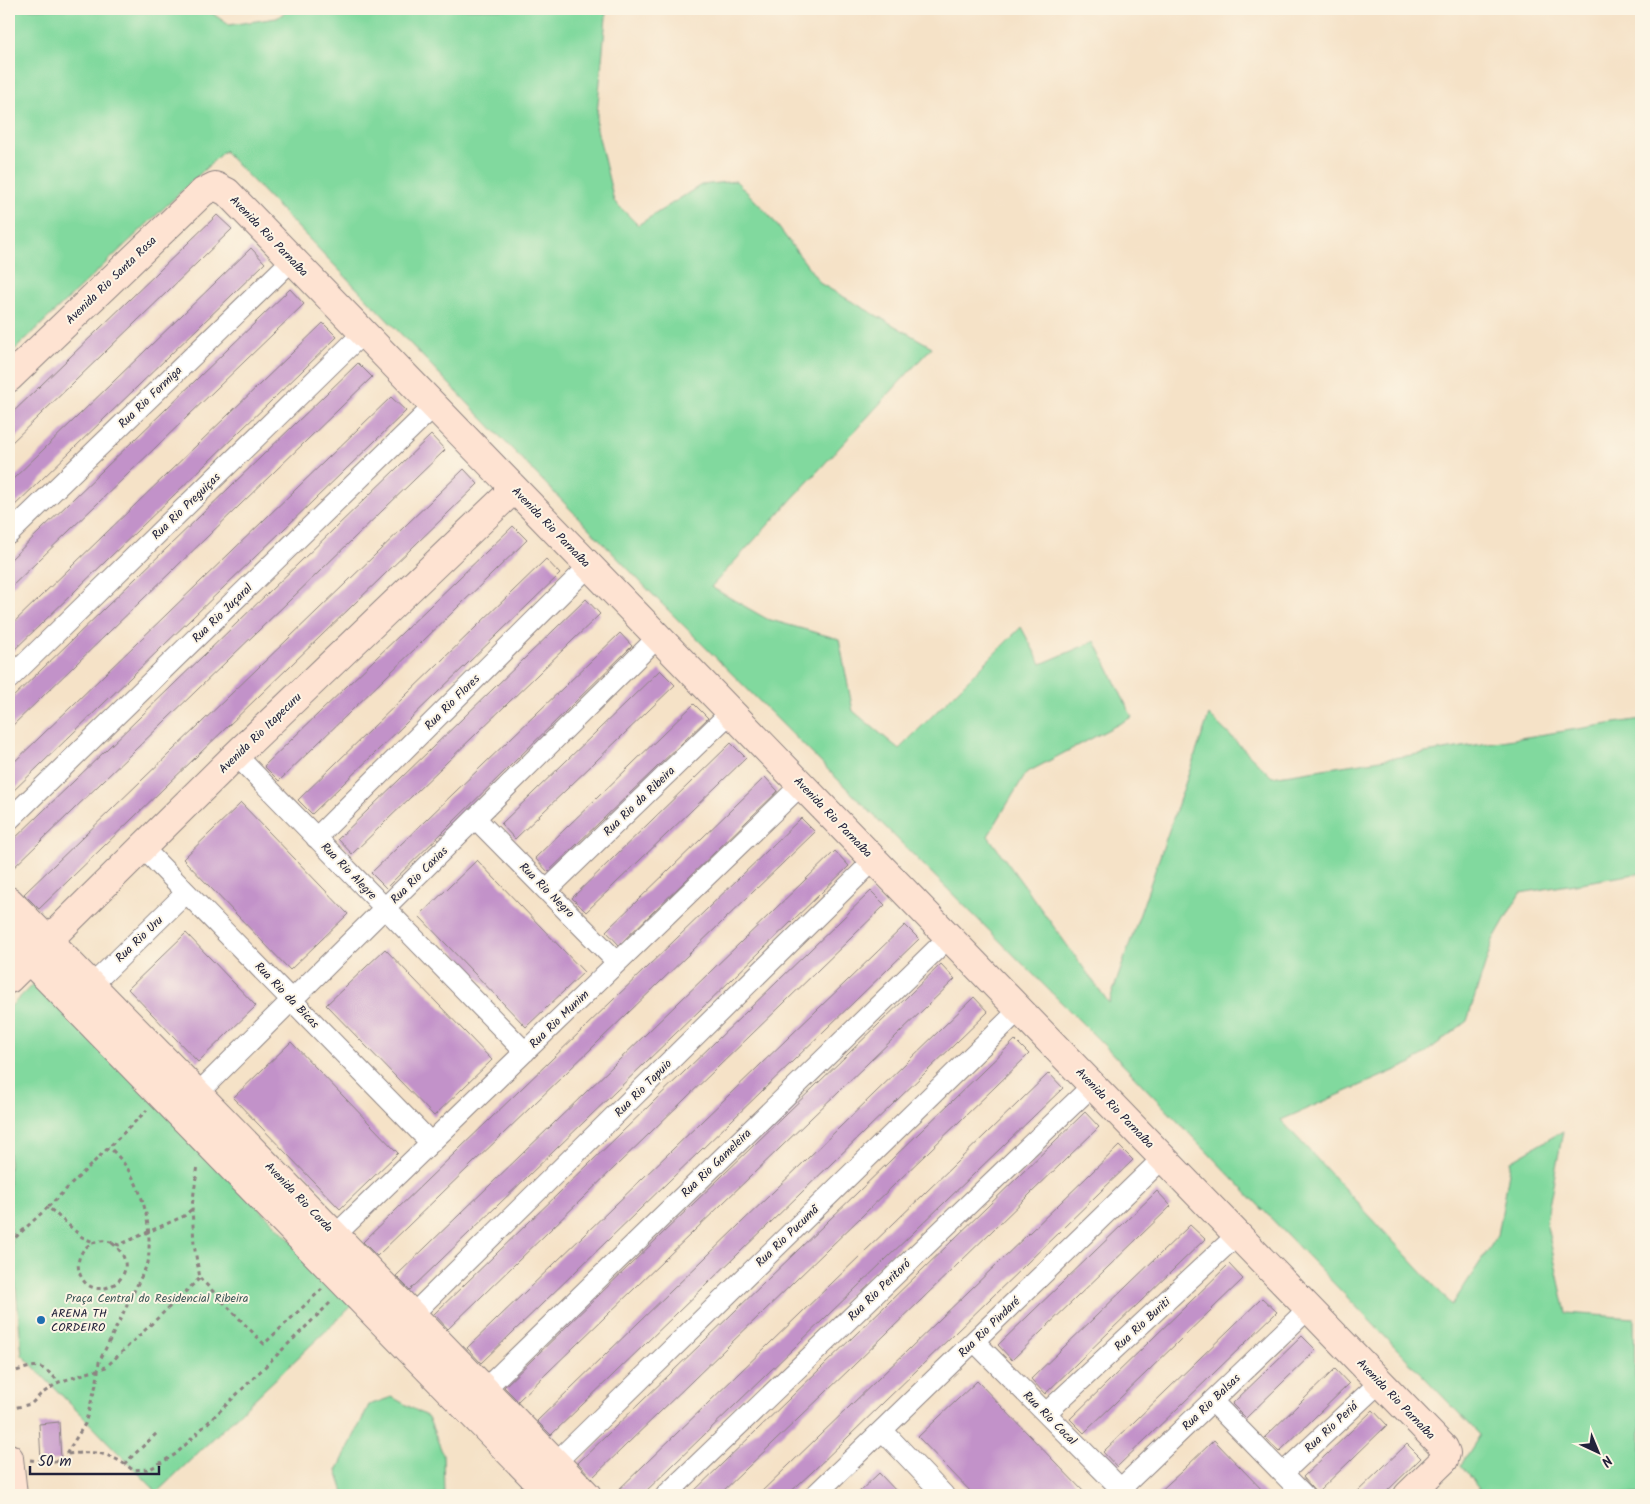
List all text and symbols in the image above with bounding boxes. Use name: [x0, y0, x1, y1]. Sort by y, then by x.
street label: Avenida Rio Parnaíba: [225, 191, 313, 282]
street label: Avenida Rio Santa Rosa: [62, 232, 161, 329]
street label: Rua Rio Formiga: [114, 362, 187, 433]
street label: Rua Rio Preguiças: [148, 468, 225, 544]
street label: Avenida Rio Parnaíba: [507, 482, 595, 573]
street label: Rua Rio Juçaral: [188, 579, 257, 647]
street label: Rua Rio Flores: [420, 670, 485, 735]
street label: Avenida Rio Itapecuru: [214, 688, 307, 778]
street label: Rua Rio da Ribeira: [599, 762, 680, 841]
street label: Avenida Rio Parnaíba: [789, 772, 877, 863]
street label: Rua Rio Alegre: [316, 838, 382, 905]
street label: Rua Rio Caxias: [386, 842, 453, 909]
street label: Rua Rio Negro: [514, 858, 579, 923]
street label: Rua Rio Uru: [111, 911, 168, 967]
street label: Rua Rio da Bicas: [250, 958, 323, 1033]
street label: Rua Rio Munim: [525, 985, 594, 1053]
street label: Rua Rio Tapuio: [610, 1055, 677, 1122]
street label: Avenida Rio Parnaíba: [1071, 1063, 1159, 1154]
street label: Rua Rio Gameleira: [677, 1124, 756, 1202]
street label: Avenida Rio Corda: [260, 1158, 338, 1237]
street label: Rua Rio Pucumã: [751, 1200, 824, 1272]
street label: Rua Rio Peritoró: [843, 1255, 916, 1326]
park label: Praça Central do Residencial Ribeira: [66, 1289, 249, 1308]
street label: Rua Rio Pindaré: [954, 1292, 1025, 1362]
street label: Rua Rio Buriti: [1110, 1292, 1176, 1356]
place label: ARENA TH CORDEIRO: [51, 1304, 107, 1337]
marker: ARENA TH CORDEIRO: [35, 1314, 47, 1326]
street label: Avenida Rio Parnaíba: [1352, 1354, 1440, 1445]
street label: Rua Rio Balsas: [1178, 1369, 1245, 1435]
street label: Rua Rio Cocal: [1018, 1387, 1081, 1450]
street label: Rua Rio Periá: [1300, 1396, 1364, 1457]
north arrow: [1572, 1426, 1622, 1476]
scale bar: [30, 1444, 159, 1476]
text: 50 m: [38, 1450, 72, 1474]
text: N: [1595, 1450, 1617, 1472]

